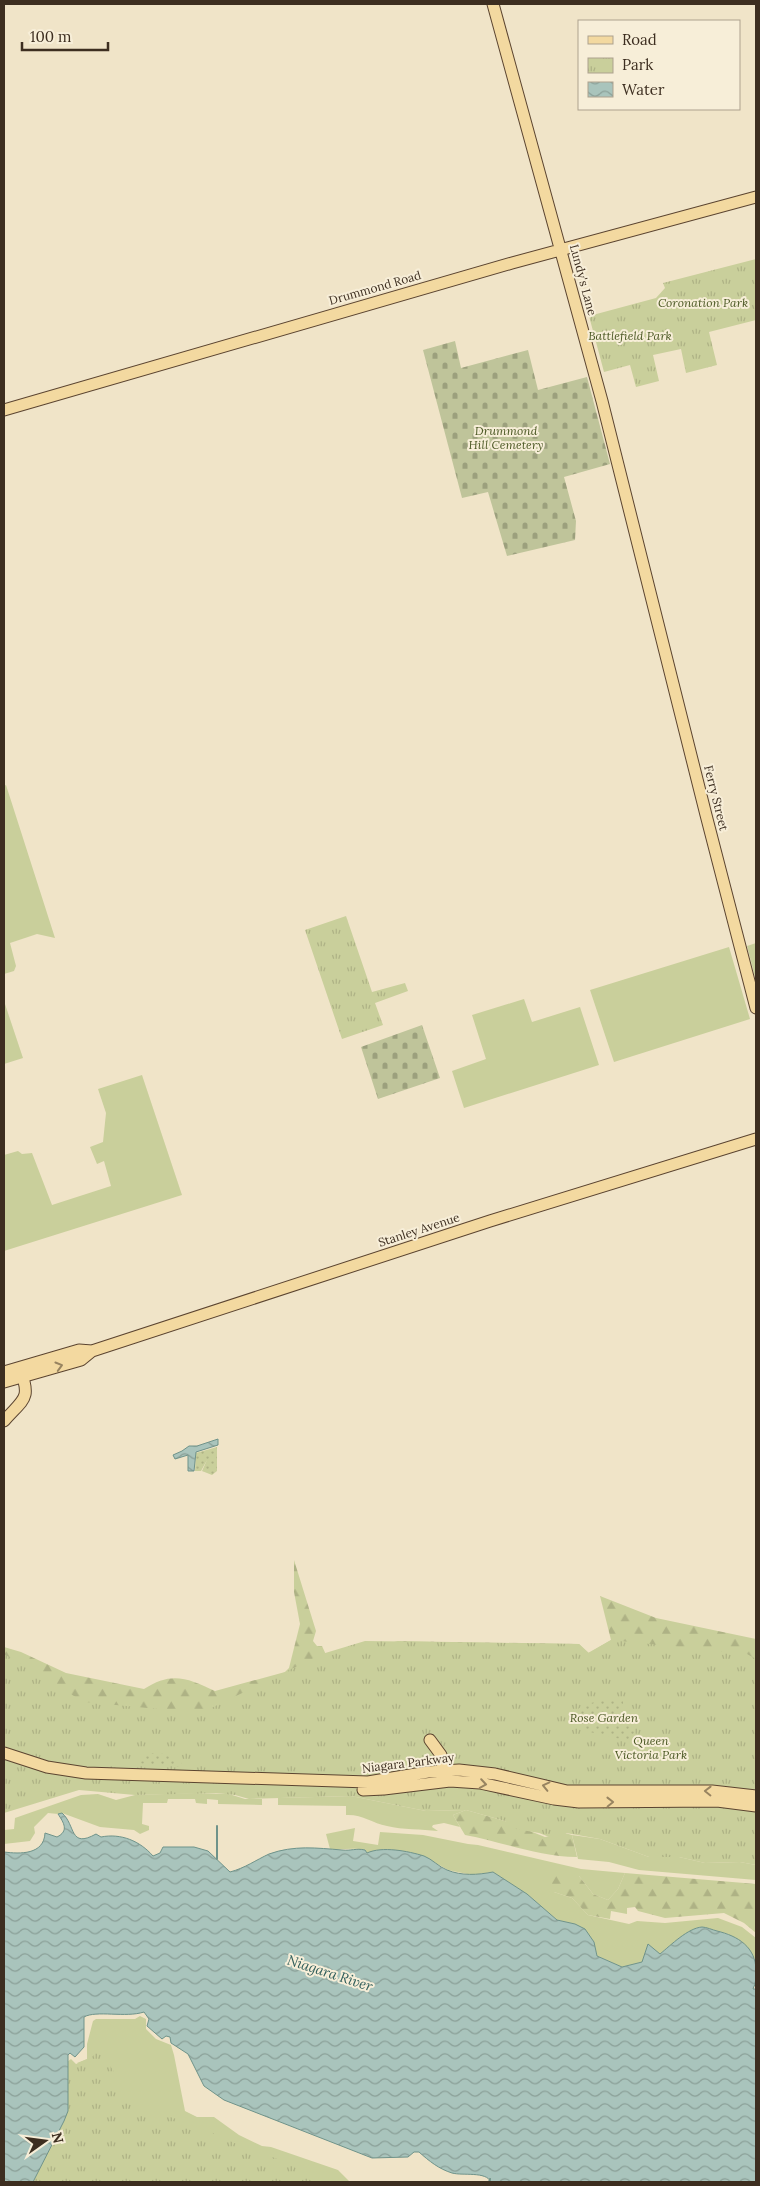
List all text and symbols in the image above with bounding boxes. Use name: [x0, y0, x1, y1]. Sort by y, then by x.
scale bar: [22, 20, 109, 52]
legend: [578, 20, 740, 110]
text: 100 m: [30, 27, 71, 46]
text: Road: [622, 30, 657, 49]
text: Park: [622, 55, 653, 74]
text: Water: [622, 80, 665, 99]
street label: Lundy's Lane: [567, 243, 600, 318]
street label: Drummond Road: [327, 267, 423, 308]
park label: Coronation Park: [658, 295, 748, 310]
park label: Battlefield Park: [588, 328, 672, 343]
park label: Drummond Hill Cemetery: [468, 423, 544, 452]
street label: Ferry Street: [701, 764, 732, 833]
street label: Stanley Avenue: [376, 1209, 462, 1250]
one-way arrow: [54, 1362, 62, 1372]
park label: Rose Garden: [570, 1710, 639, 1725]
park label: Queen Victoria Park: [615, 1733, 687, 1762]
street label: Niagara Parkway: [361, 1749, 456, 1776]
one-way arrow: [479, 1779, 487, 1789]
one-way arrow: [541, 1781, 550, 1792]
one-way arrow: [704, 1786, 712, 1796]
one-way arrow: [606, 1797, 614, 1807]
water label: Niagara River: [285, 1951, 376, 1996]
north arrow: [20, 2116, 70, 2166]
text: N: [48, 2130, 68, 2145]

